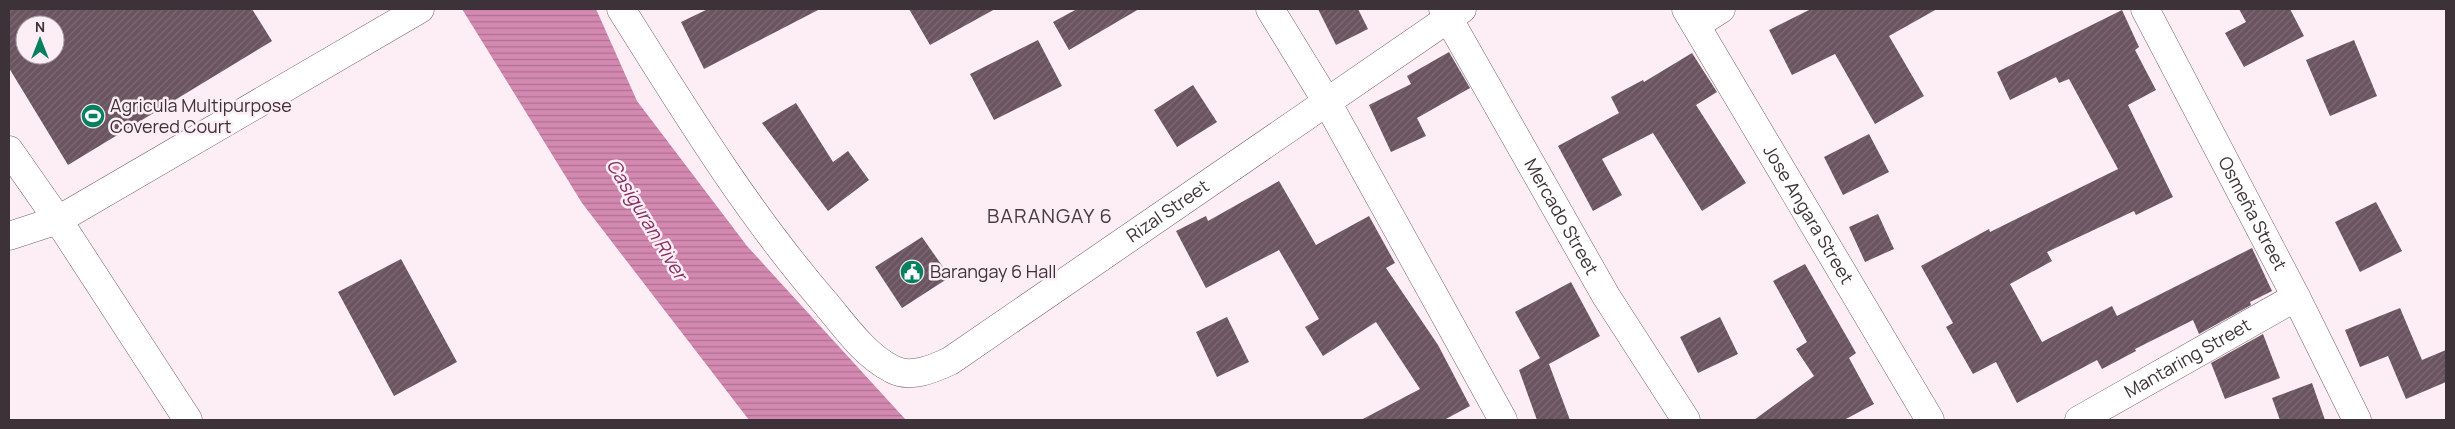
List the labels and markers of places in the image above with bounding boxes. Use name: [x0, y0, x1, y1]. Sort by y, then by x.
place label: Agricula Multipurpose Covered Court: [110, 93, 292, 138]
sports icon: Agricula Multipurpose Covered Court: [80, 103, 106, 129]
public building icon: Barangay 6 Hall: [899, 259, 925, 285]
place label: Barangay 6 Hall: [930, 259, 1057, 283]

